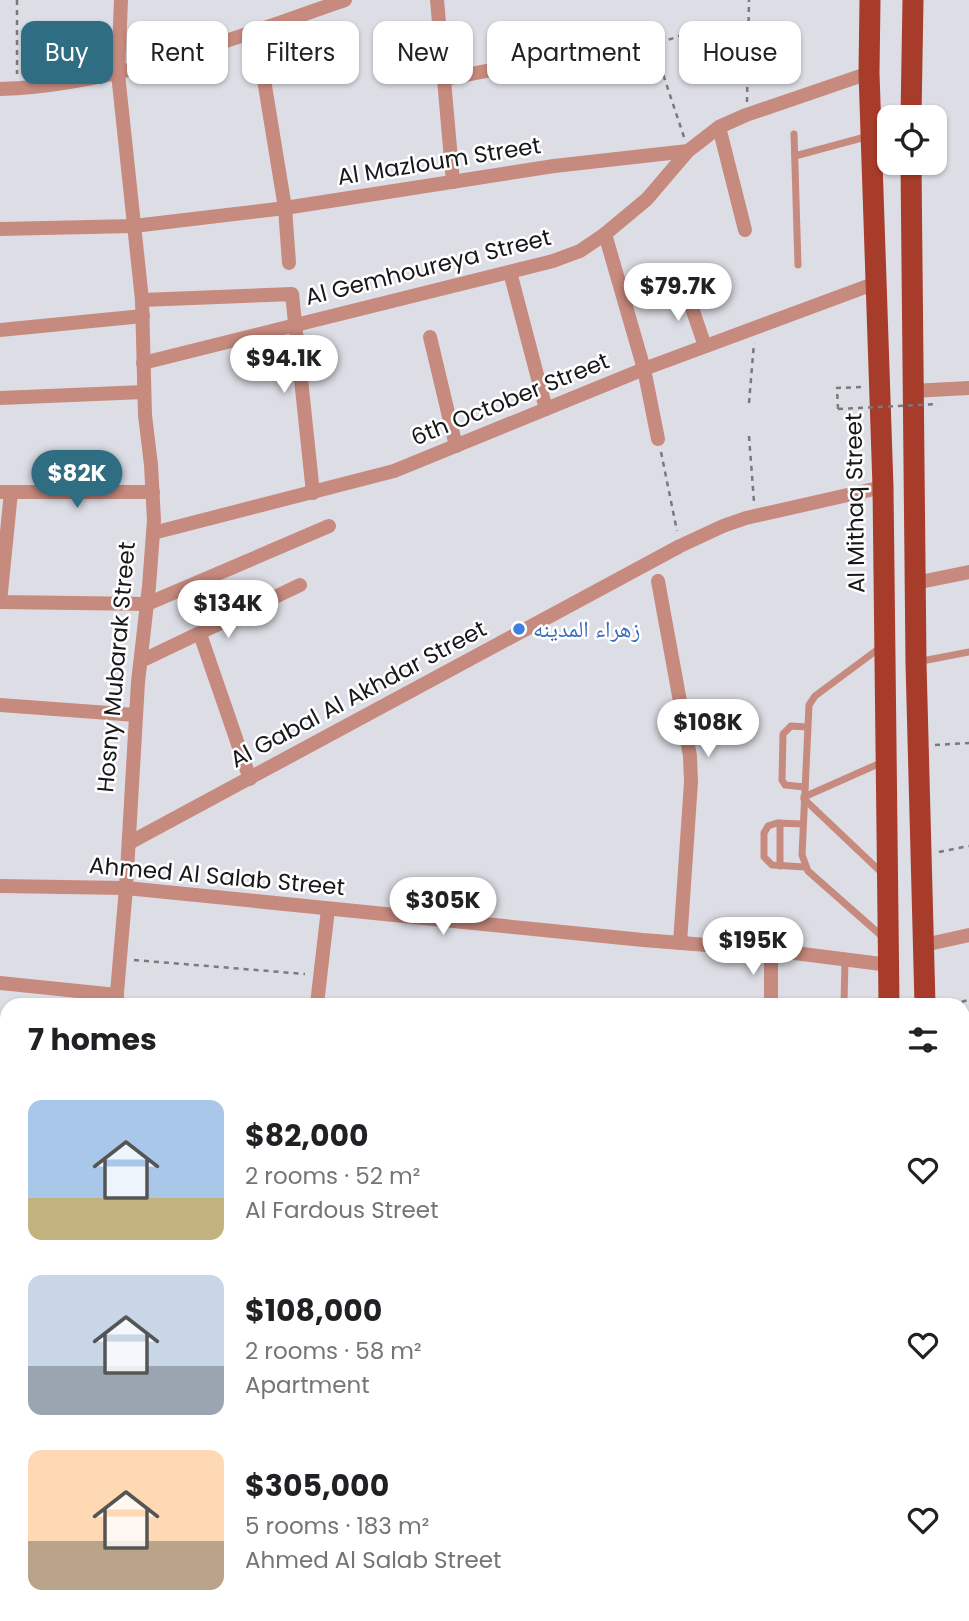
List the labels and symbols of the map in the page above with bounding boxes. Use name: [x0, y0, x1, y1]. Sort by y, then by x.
street label: Al Mazloum Street: [335, 129, 543, 193]
street label: Al Gemhoureya Street: [302, 221, 554, 313]
pin: $79.7K: [621, 264, 735, 323]
pin: $94.1K: [227, 336, 341, 395]
street label: 6th October Street: [406, 345, 614, 453]
street label: Al Mithaq Street: [837, 413, 873, 593]
pin: $82K: [36, 450, 118, 510]
street label: Hosny Mubarak Street: [89, 540, 143, 794]
pin: $134K: [179, 580, 277, 640]
street label: Al Gabal Al Akhdar Street: [224, 613, 492, 775]
place label: زهراء المدينه: [533, 613, 640, 645]
marker: زهراء المدينه: [511, 621, 527, 637]
pin: $108K: [659, 700, 757, 759]
street label: Ahmed Al Salab Street: [88, 849, 346, 903]
pin: $305K: [394, 878, 492, 937]
pin: $195K: [704, 918, 802, 977]

